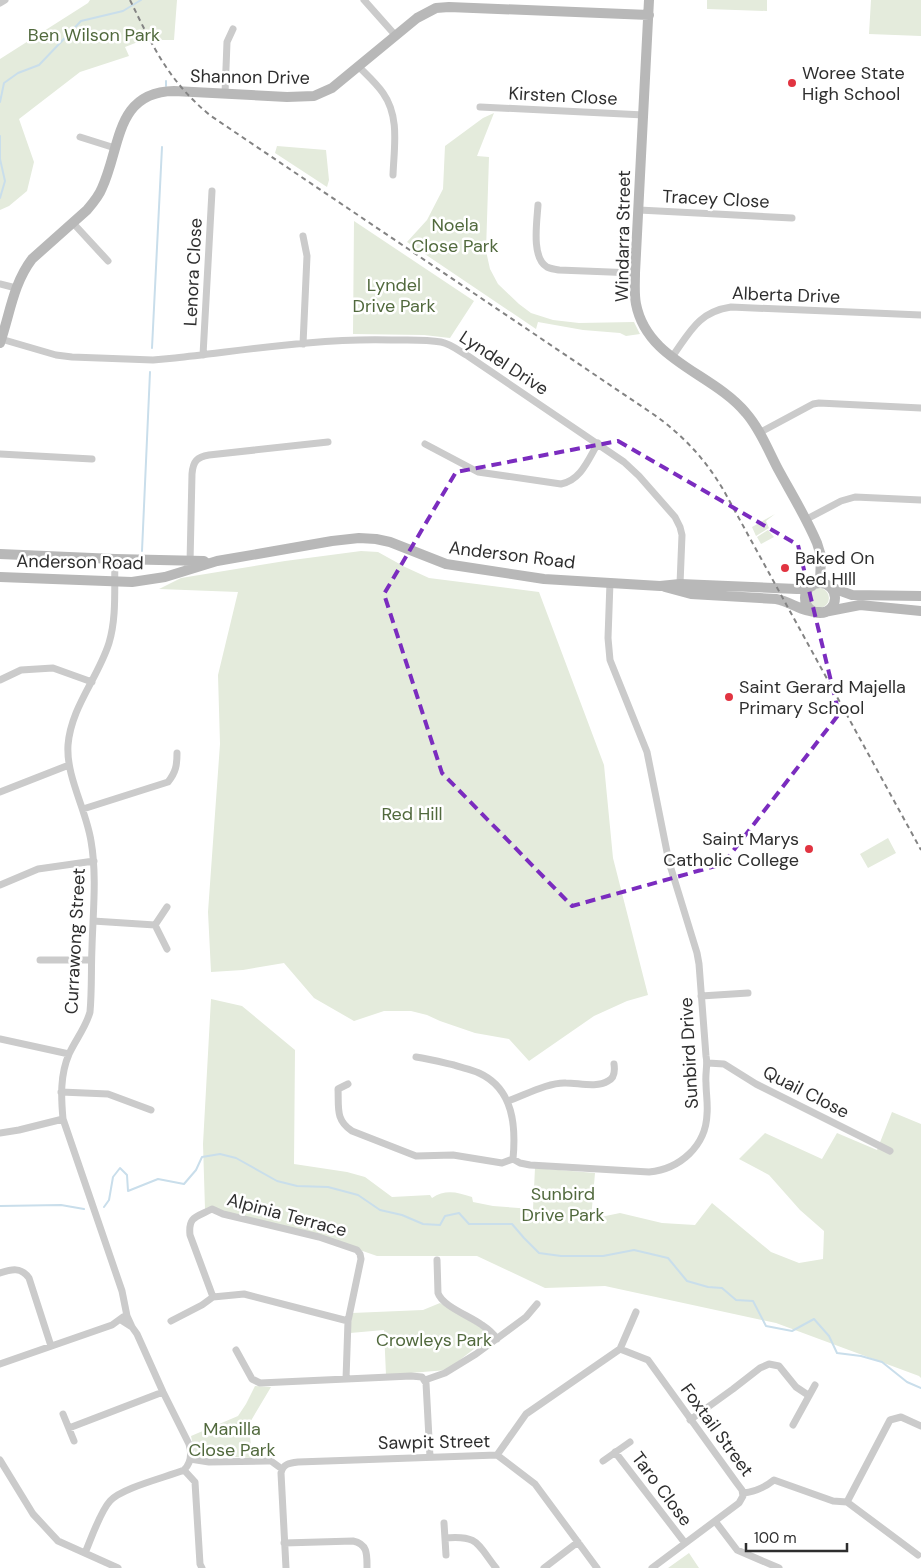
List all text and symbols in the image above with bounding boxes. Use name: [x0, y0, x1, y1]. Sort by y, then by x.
park label: Ben Wilson Park: [28, 23, 160, 47]
place label: Woree State High School: [802, 61, 905, 106]
street label: Shannon Drive: [190, 64, 310, 90]
marker: Woree State High School: [786, 77, 798, 89]
street label: Kirsten Close: [508, 81, 618, 111]
street label: Windarra Street: [610, 170, 636, 302]
street label: Tracey Close: [662, 184, 770, 214]
park label: Noela Close Park: [411, 213, 499, 258]
street label: Lenora Close: [178, 217, 208, 327]
park label: Lyndel Drive Park: [353, 273, 435, 318]
street label: Alberta Drive: [731, 281, 841, 309]
street label: Lyndel Drive: [455, 325, 553, 401]
street label: Anderson Road: [447, 535, 577, 575]
place label: Baked On Red HIll: [795, 546, 875, 591]
street label: Anderson Road: [16, 549, 144, 575]
marker: Baked On Red HIll: [779, 562, 791, 574]
place label: Saint Gerard Majella Primary School: [739, 675, 906, 720]
marker: Saint Gerard Majella Primary School: [723, 691, 735, 703]
park label: Red Hill: [381, 802, 443, 826]
place label: Saint Marys Catholic College: [663, 827, 799, 872]
marker: Saint Marys Catholic College: [803, 843, 815, 855]
street label: Currawong Street: [59, 867, 91, 1015]
street label: Sunbird Drive: [674, 997, 704, 1109]
street label: Quail Close: [759, 1060, 853, 1124]
park label: Sunbird Drive Park: [522, 1182, 604, 1227]
street label: Alpinia Terrace: [224, 1187, 350, 1243]
park label: Crowleys Park: [376, 1328, 492, 1352]
street label: Foxtail Street: [675, 1379, 759, 1481]
park label: Manilla Close Park: [188, 1417, 276, 1462]
street label: Sawpit Street: [378, 1429, 490, 1455]
street label: Taro Close: [626, 1447, 698, 1531]
scale bar: [746, 1520, 847, 1552]
text: 100 m: [754, 1528, 797, 1548]

